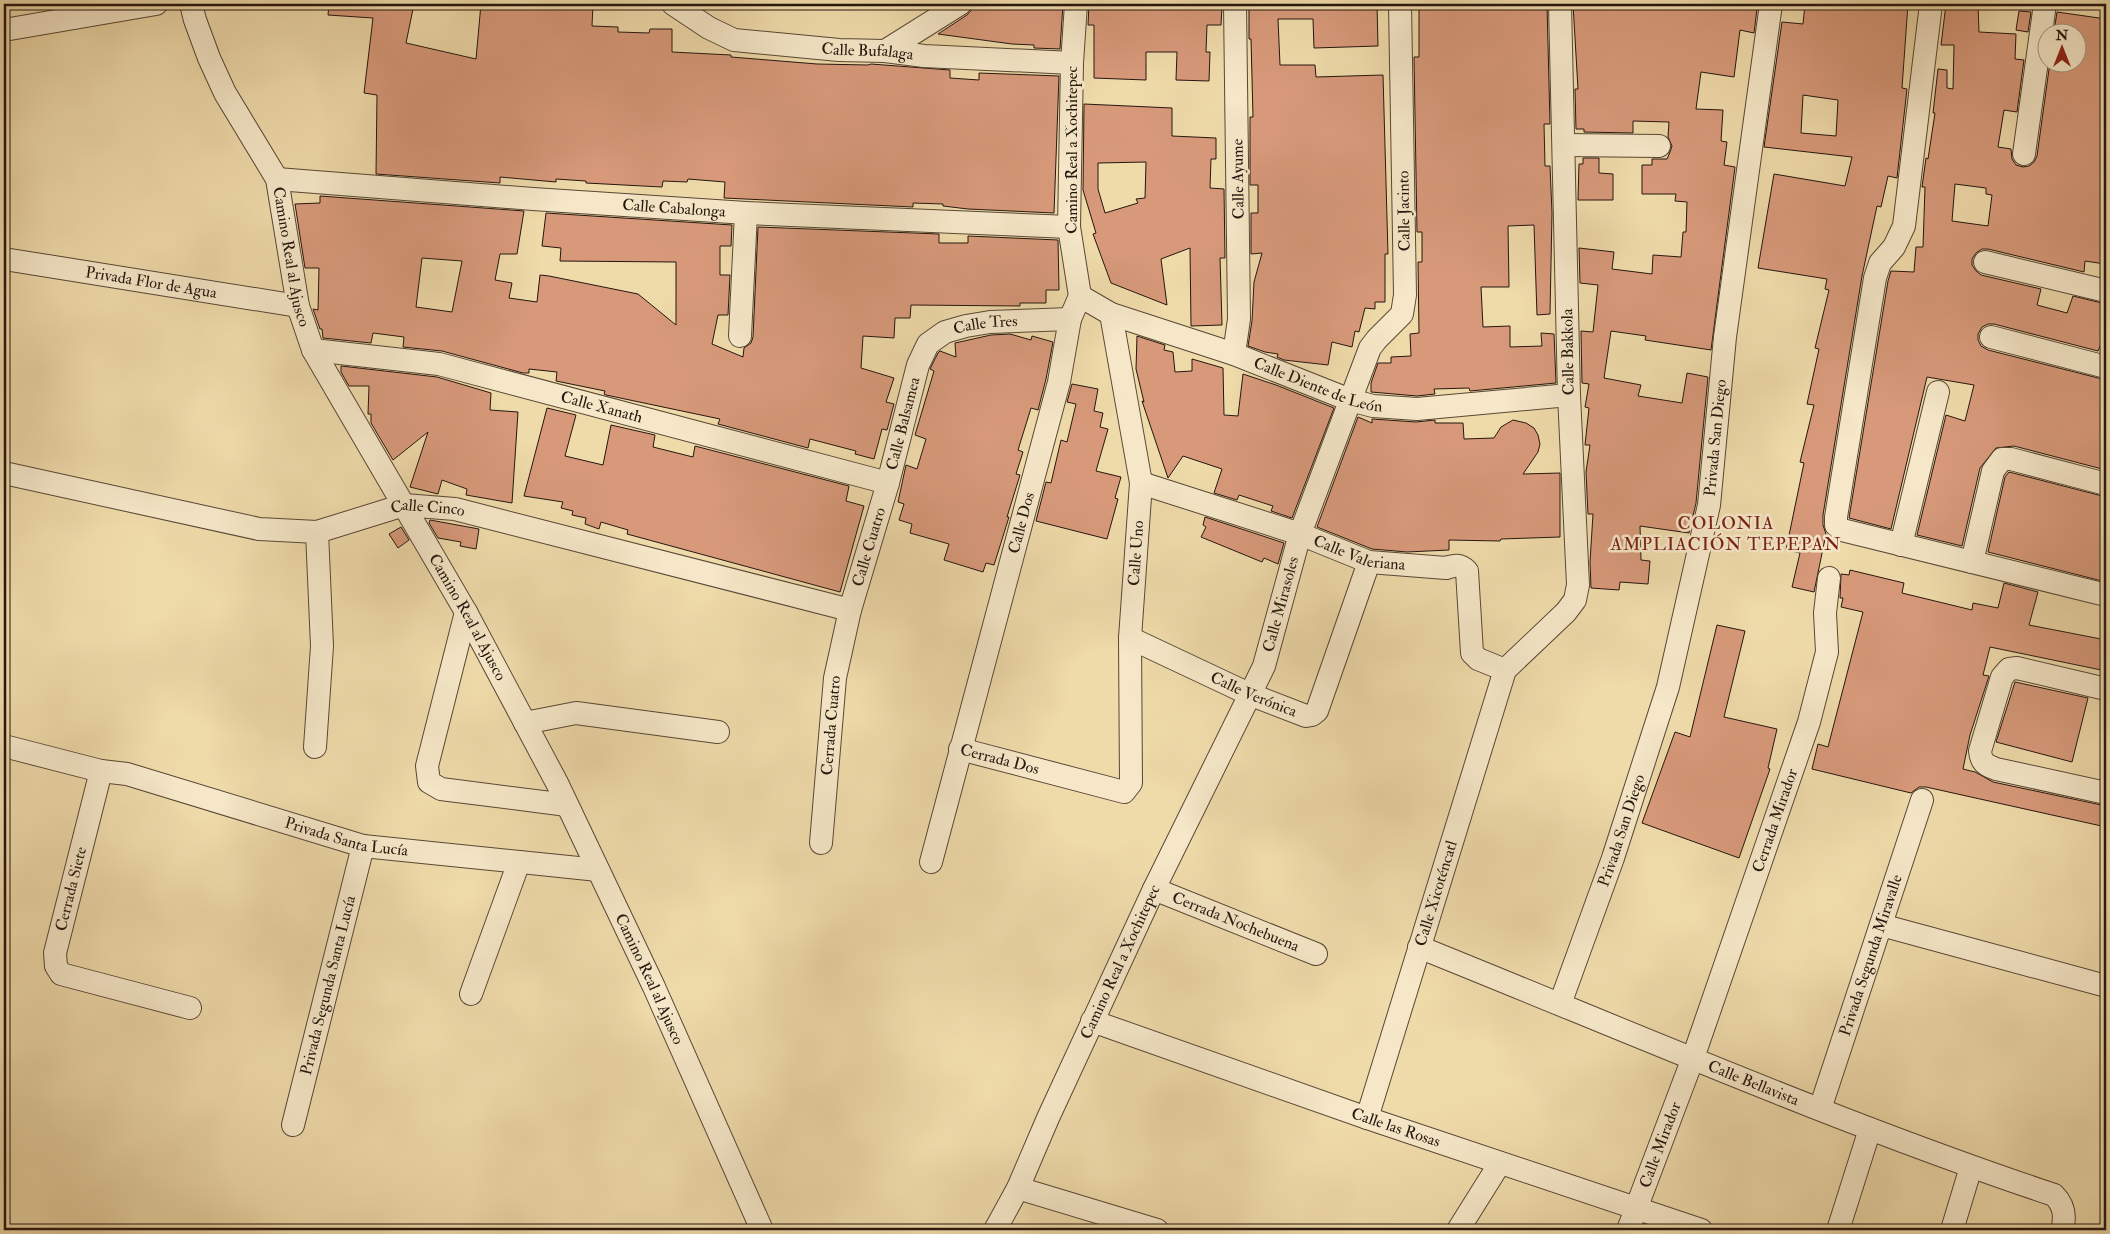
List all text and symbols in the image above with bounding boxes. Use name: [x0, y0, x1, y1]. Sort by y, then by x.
north arrow: [2038, 22, 2088, 72]
text: N: [2055, 27, 2069, 44]
street label: Calle Bufalaga: [821, 38, 915, 65]
street label: Camino Real a Xochitepec: [1062, 65, 1083, 234]
street label: Calle Ayume: [1227, 138, 1249, 219]
street label: Calle Jacinto: [1393, 170, 1416, 252]
street label: Camino Real al Ajusco: [268, 185, 314, 330]
street label: Calle Cabalonga: [622, 195, 727, 222]
street label: Privada Flor de Agua: [84, 262, 219, 303]
street label: Calle Bakkola: [1557, 308, 1579, 396]
street label: Calle Tres: [951, 311, 1018, 339]
street label: Calle Diente de León: [1251, 353, 1383, 417]
street label: Calle Balsamea: [882, 375, 925, 472]
street label: Privada San Diego: [1700, 378, 1731, 497]
street label: Calle Xanath: [559, 387, 645, 428]
street label: Calle Dos: [1004, 490, 1039, 556]
street label: Calle Cinco: [388, 495, 467, 521]
street label: Calle Cuatro: [848, 505, 890, 589]
district label: COLONIA AMPLIACIÓN TEPEPAN: [1610, 512, 1841, 556]
street label: Calle Uno: [1124, 520, 1148, 586]
street label: Calle Valeriana: [1310, 530, 1406, 575]
street label: Camino Real al Ajusco: [424, 550, 511, 684]
street label: Calle Mirasoles: [1258, 554, 1303, 654]
street label: Calle Verónica: [1207, 667, 1300, 722]
street label: Cerrada Cuatro: [817, 674, 845, 776]
street label: Cerrada Dos: [958, 739, 1041, 779]
street label: Cerrada Mirador: [1748, 766, 1802, 875]
street label: Privada San Diego: [1593, 772, 1649, 890]
street label: Privada Santa Lucía: [282, 813, 409, 861]
street label: Calle Xicoténcatl: [1410, 838, 1462, 949]
street label: Cerrada Siete: [51, 844, 91, 933]
street label: Privada Segunda Miravalle: [1835, 872, 1907, 1038]
street label: Camino Real a Xochitepec: [1076, 881, 1165, 1042]
street label: Cerrada Nochebuena: [1169, 887, 1303, 956]
street label: Privada Segunda Santa Lucía: [296, 893, 360, 1077]
street label: Camino Real al Ajusco: [611, 910, 688, 1048]
street label: Calle Bellavista: [1705, 1056, 1802, 1110]
street label: Calle Mirador: [1635, 1099, 1685, 1191]
street label: Calle las Rosas: [1349, 1103, 1443, 1152]

